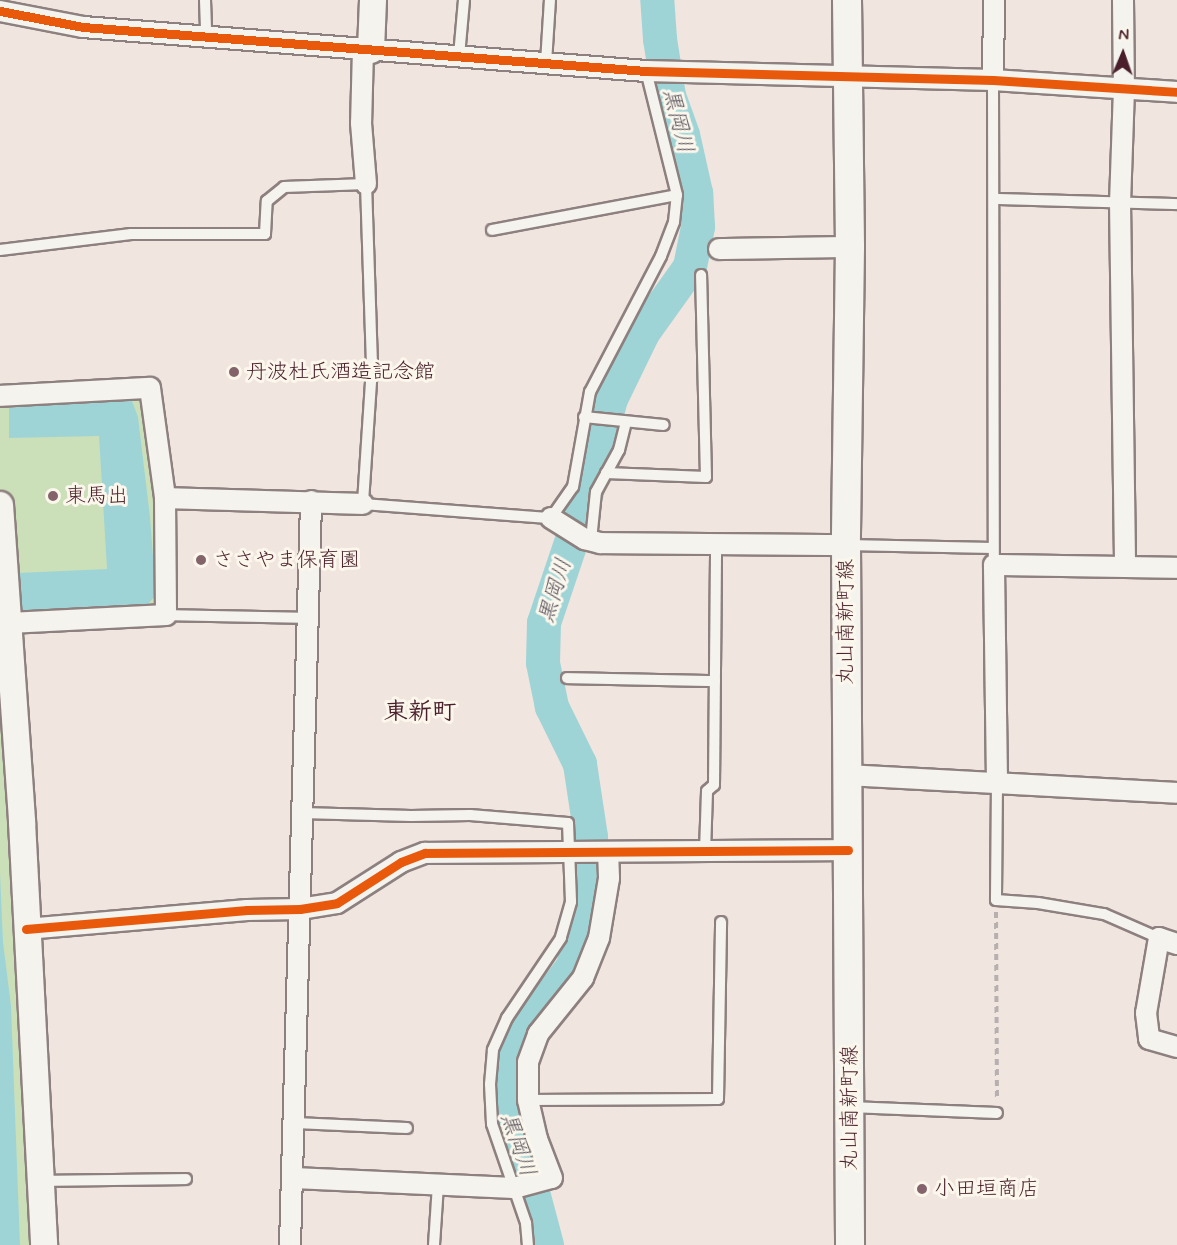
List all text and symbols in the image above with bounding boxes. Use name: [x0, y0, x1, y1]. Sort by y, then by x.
north arrow: [1093, 24, 1153, 84]
text: N: [1118, 25, 1129, 46]
water label: 黒岡川: [656, 86, 698, 156]
place label: 丹波杜氏酒造記念館: [246, 359, 435, 385]
marker: 丹波杜氏酒造記念館: [227, 365, 241, 379]
place label: 東馬出: [65, 483, 128, 509]
marker: 東馬出: [46, 489, 60, 503]
place label: ささやま保育園: [213, 547, 360, 573]
marker: ささやま保育園: [194, 553, 208, 567]
water label: 黒岡川: [534, 556, 578, 626]
street label: 丸山南新町線: [833, 559, 859, 685]
district label: 東新町: [384, 699, 456, 727]
street label: 丸山南新町線: [837, 1045, 863, 1171]
water label: 黒岡川: [494, 1110, 540, 1180]
place label: 小田垣商店: [934, 1176, 1039, 1202]
marker: 小田垣商店: [915, 1182, 929, 1196]

